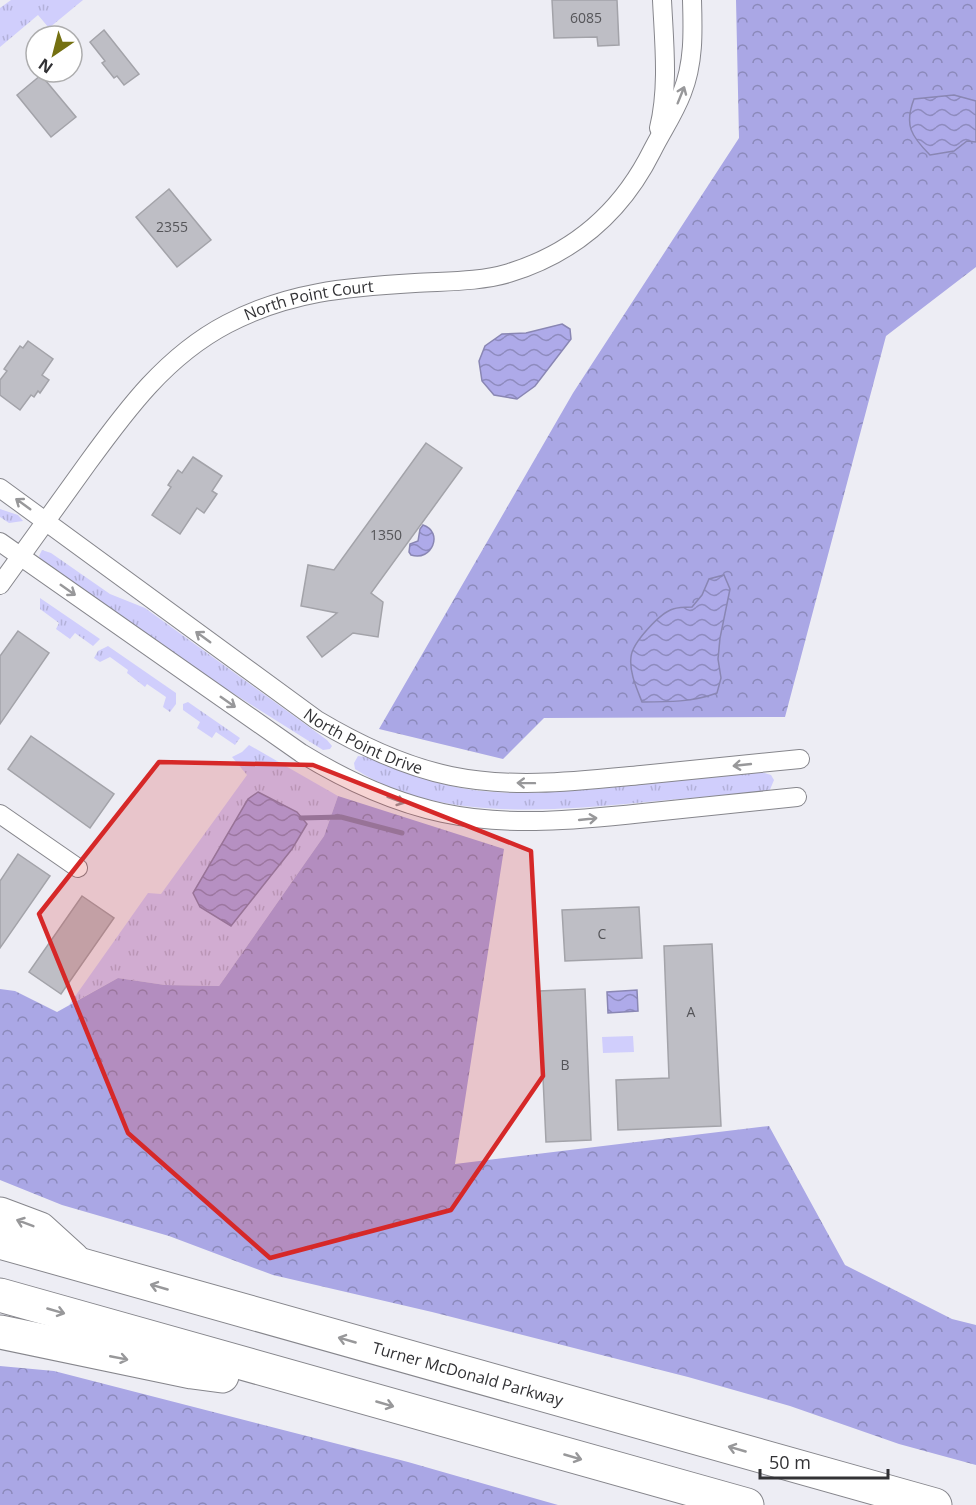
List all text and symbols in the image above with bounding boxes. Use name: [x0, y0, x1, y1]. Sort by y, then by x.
house number: 6085: [570, 8, 602, 27]
north arrow: [24, 24, 84, 84]
text: N: [34, 54, 57, 79]
one-way arrow: [676, 86, 687, 105]
house number: 2355: [156, 217, 188, 236]
street label: North Point Court: [241, 275, 375, 325]
one-way arrow: [15, 498, 31, 510]
house number: 1350: [370, 525, 402, 544]
one-way arrow: [60, 584, 76, 596]
one-way arrow: [195, 631, 211, 643]
one-way arrow: [219, 696, 236, 708]
street label: North Point Drive: [299, 703, 426, 779]
one-way arrow: [732, 760, 752, 771]
one-way arrow: [517, 777, 537, 789]
one-way arrow: [386, 795, 405, 806]
one-way arrow: [578, 813, 598, 824]
house number: C: [598, 924, 607, 943]
house number: A: [687, 1002, 696, 1021]
house number: B: [560, 1055, 570, 1074]
one-way arrow: [16, 1217, 35, 1228]
one-way arrow: [150, 1281, 169, 1292]
one-way arrow: [46, 1306, 65, 1317]
one-way arrow: [338, 1333, 357, 1345]
street label: Turner McDonald Parkway: [370, 1336, 567, 1411]
one-way arrow: [108, 1353, 128, 1364]
one-way arrow: [375, 1399, 394, 1411]
scale bar: [760, 1442, 888, 1480]
one-way arrow: [728, 1443, 747, 1454]
text: 50 m: [769, 1450, 811, 1474]
one-way arrow: [563, 1451, 582, 1463]

